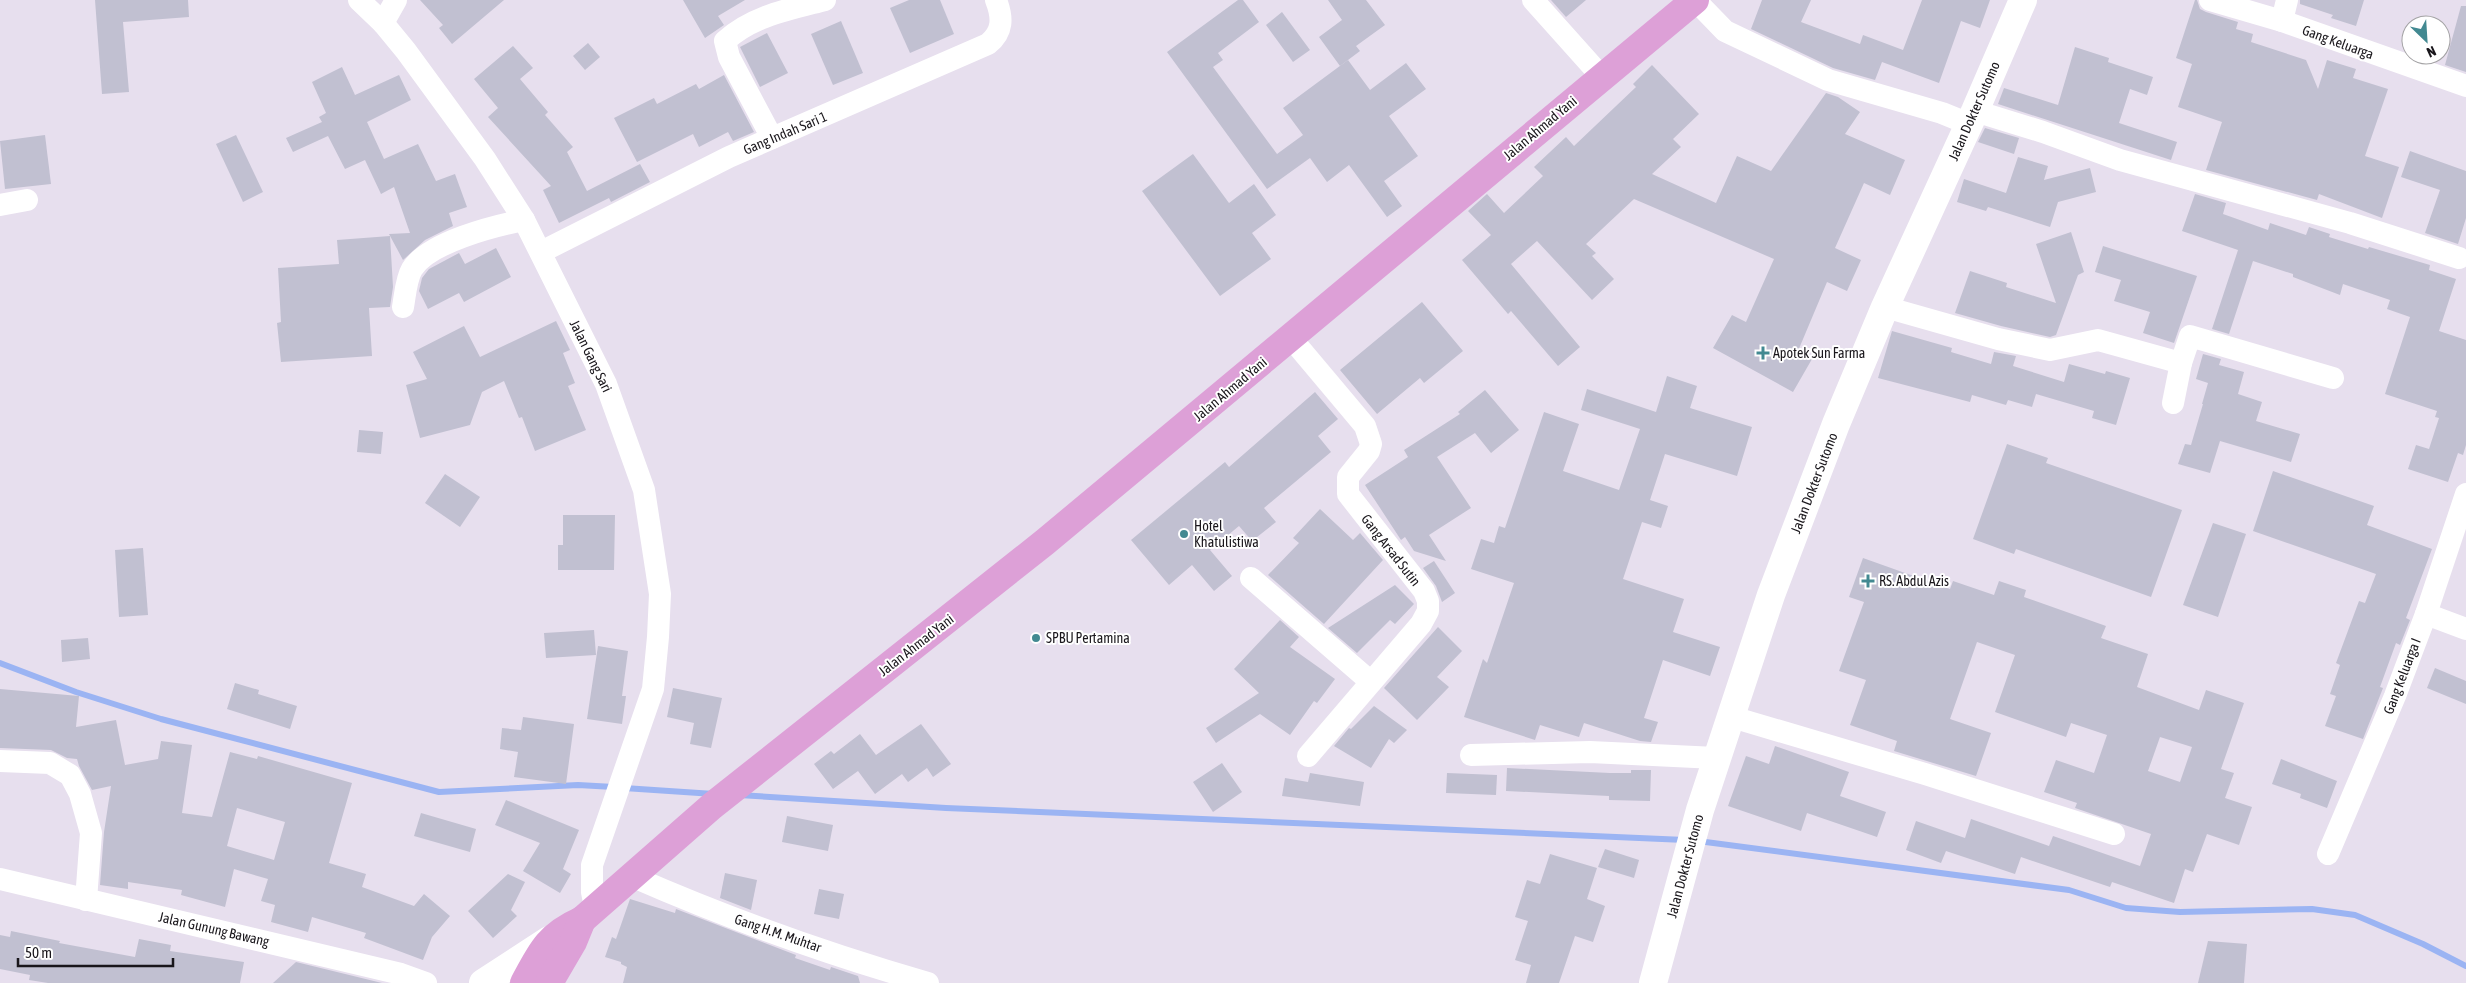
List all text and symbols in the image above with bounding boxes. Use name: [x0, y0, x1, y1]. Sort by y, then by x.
north arrow: [2401, 15, 2451, 65]
street label: Gang Keluarga: [2300, 22, 2376, 62]
text: N: [2424, 43, 2439, 61]
street label: Jalan Dokter Sutomo: [1945, 59, 2003, 163]
street label: Jalan Ahmad Yani: [1500, 93, 1580, 163]
street label: Gang Indah Sari 1: [741, 108, 829, 158]
street label: Jalan Gang Sari: [567, 317, 615, 395]
place label: Apotek Sun Farma: [1773, 345, 1865, 361]
marker: Apotek Sun Farma: [1757, 347, 1769, 359]
street label: Jalan Ahmad Yani: [1190, 354, 1270, 424]
street label: Jalan Dokter Sutomo: [1787, 430, 1841, 536]
street label: Gang Arsad Sutin: [1358, 511, 1424, 589]
place label: Hotel Khatulistiwa: [1194, 518, 1259, 550]
marker: Hotel Khatulistiwa: [1178, 528, 1190, 540]
place label: RS. Abdul Azis: [1879, 573, 1949, 589]
marker: RS. Abdul Azis: [1861, 574, 1875, 588]
street label: Jalan Ahmad Yani: [875, 611, 957, 679]
place label: SPBU Pertamina: [1046, 630, 1130, 646]
marker: SPBU Pertamina: [1030, 632, 1042, 644]
street label: Gang Keluarga I: [2380, 636, 2424, 716]
street label: Jalan Dokter Sutomo: [1663, 812, 1707, 920]
street label: Jalan Gunung Bawang: [157, 908, 271, 950]
street label: Gang H.M. Muhtar: [733, 911, 824, 956]
scale bar: [18, 936, 172, 968]
text: 50 m: [25, 944, 52, 961]

